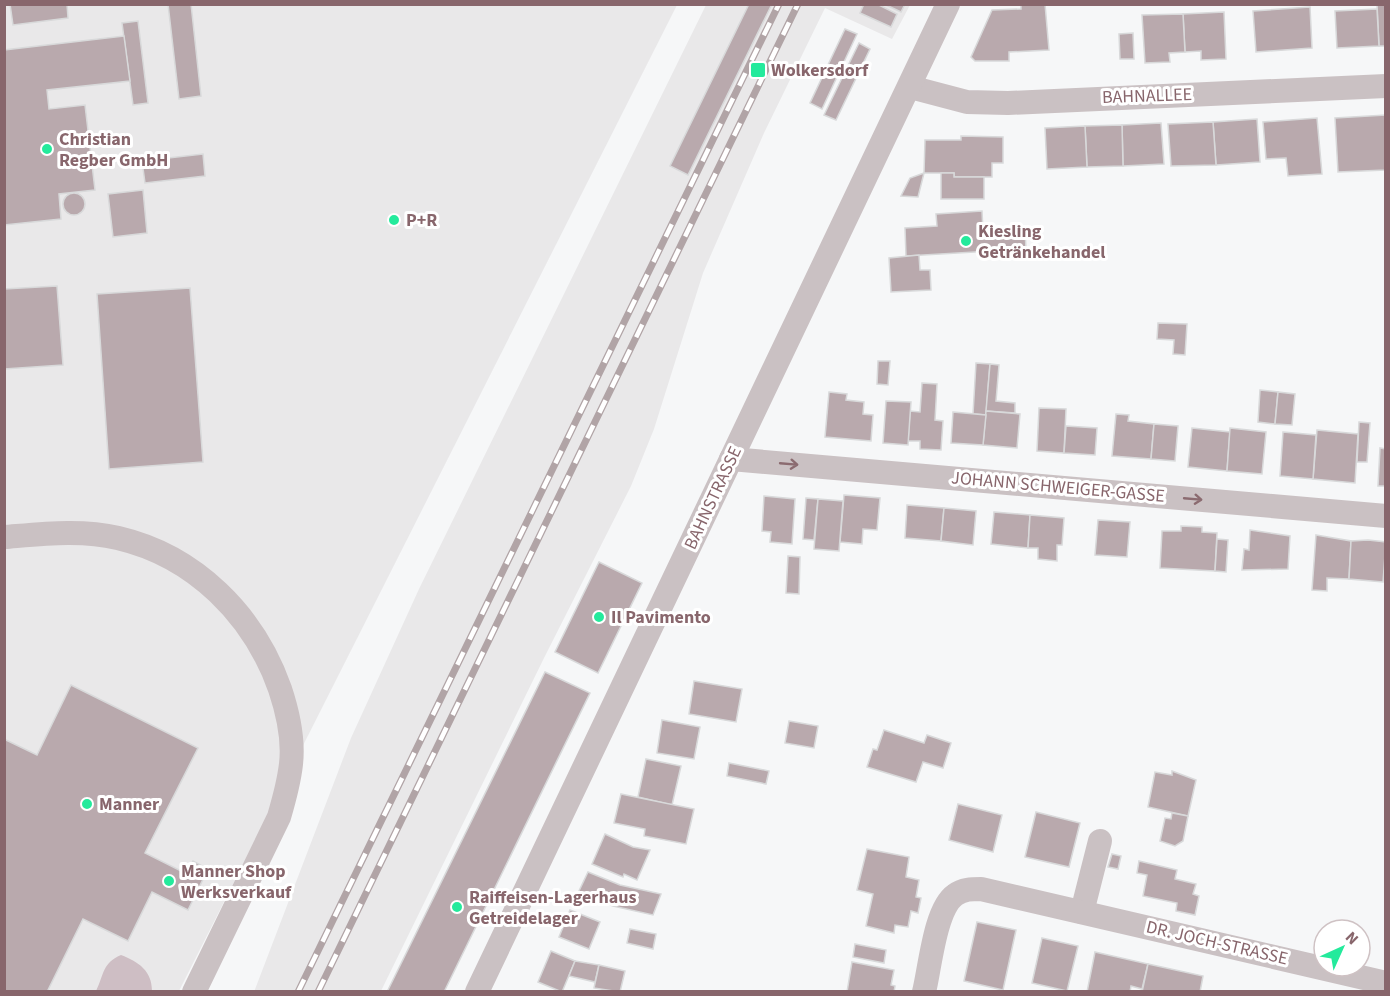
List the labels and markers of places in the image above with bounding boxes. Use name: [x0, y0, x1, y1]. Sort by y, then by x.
place label: Wolkersdorf: [771, 58, 869, 83]
marker: Wolkersdorf: [749, 61, 767, 79]
place label: Christian Regber GmbH: [59, 127, 168, 173]
marker: Christian Regber GmbH: [40, 142, 54, 156]
place label: P+R: [406, 208, 437, 233]
marker: P+R: [387, 213, 401, 227]
place label: Kiesling Getränkehandel: [978, 219, 1106, 265]
marker: Kiesling Getränkehandel: [959, 234, 973, 248]
place label: Il Pavimento: [611, 605, 711, 630]
marker: Il Pavimento: [592, 610, 606, 624]
place label: Manner: [99, 792, 160, 817]
marker: Manner: [80, 797, 94, 811]
place label: Manner Shop Werksverkauf: [181, 859, 292, 905]
marker: Manner Shop Werksverkauf: [162, 874, 176, 888]
place label: Raiffeisen-Lagerhaus Getreidelager: [469, 885, 636, 931]
marker: Raiffeisen-Lagerhaus Getreidelager: [450, 900, 464, 914]

